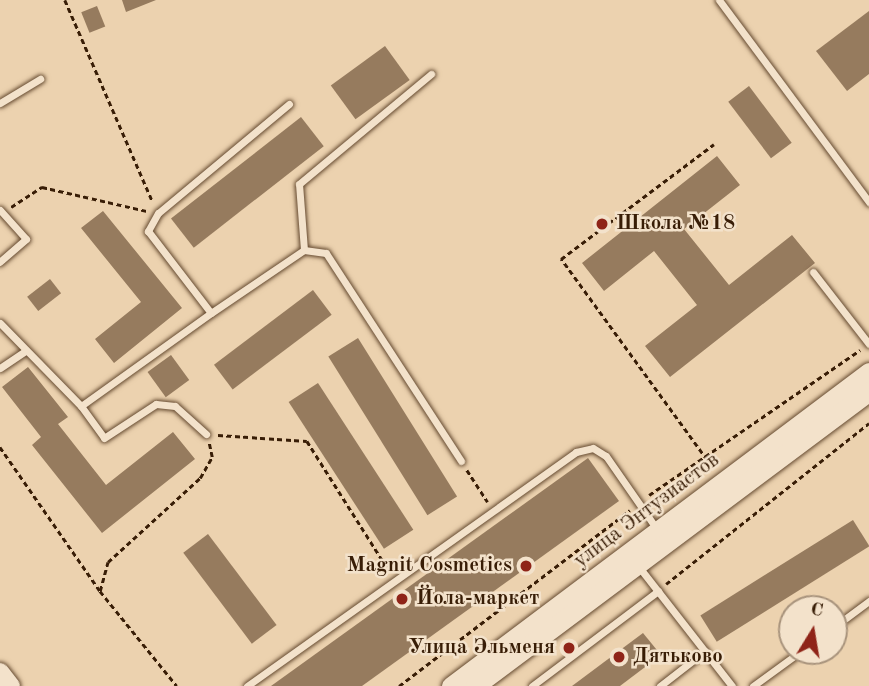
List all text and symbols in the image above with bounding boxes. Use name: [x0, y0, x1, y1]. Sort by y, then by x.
place label: Школа №18: [616, 211, 735, 237]
marker: Школа №18: [594, 216, 610, 232]
street label: улица Энтузиастов: [569, 448, 725, 574]
place label: Magnit Cosmetics: [347, 553, 512, 579]
marker: Magnit Cosmetics: [518, 558, 534, 574]
place label: Йола-маркет: [416, 586, 539, 612]
marker: Йола-маркет: [394, 591, 410, 607]
north arrow: [778, 595, 848, 665]
text: С: [809, 600, 825, 621]
place label: Улица Эльменя: [408, 635, 555, 661]
marker: Улица Эльменя: [561, 640, 577, 656]
place label: Дятьково: [633, 644, 723, 670]
marker: Дятьково: [611, 649, 627, 665]

